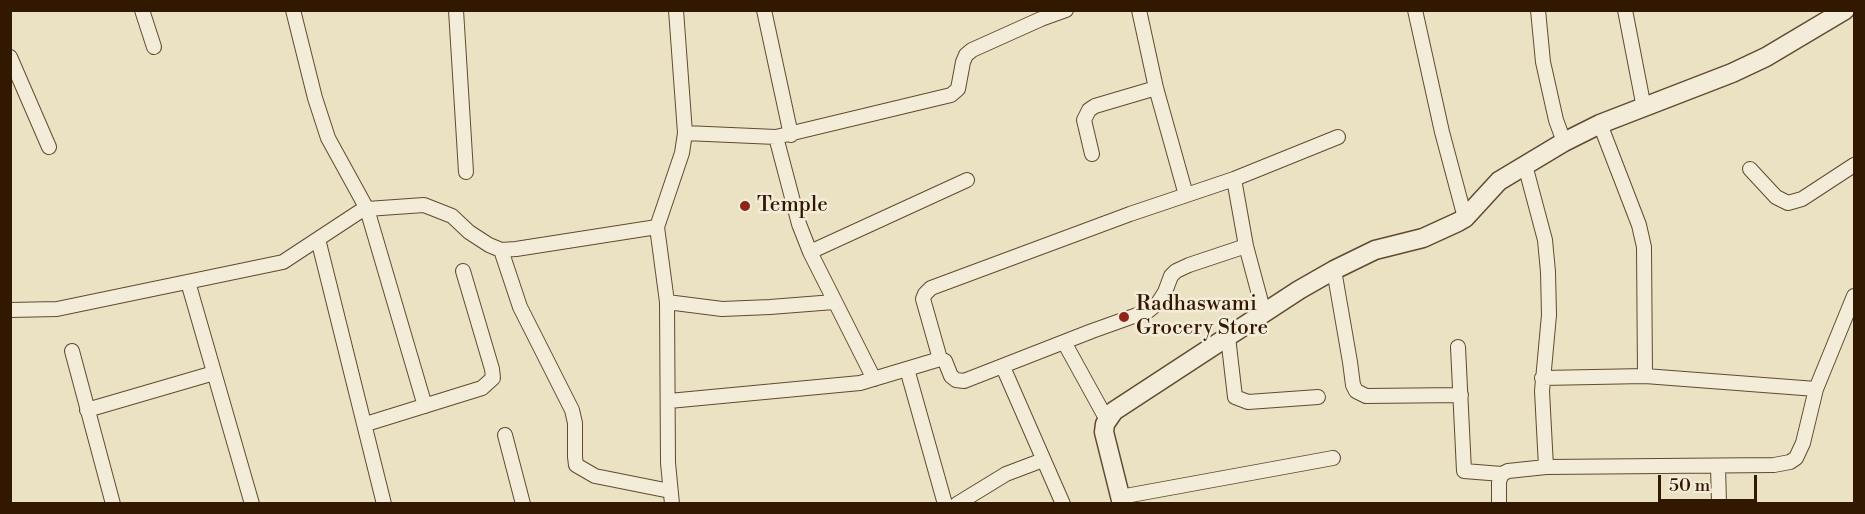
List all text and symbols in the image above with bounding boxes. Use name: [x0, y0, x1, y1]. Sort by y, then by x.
place label: Temple: [757, 193, 828, 219]
marker: Temple: [738, 199, 752, 213]
place label: Radhaswami Grocery Store: [1136, 292, 1268, 342]
marker: Radhaswami Grocery Store: [1117, 310, 1131, 324]
scale bar: [1661, 463, 1760, 501]
text: 50 m: [1669, 474, 1710, 497]

